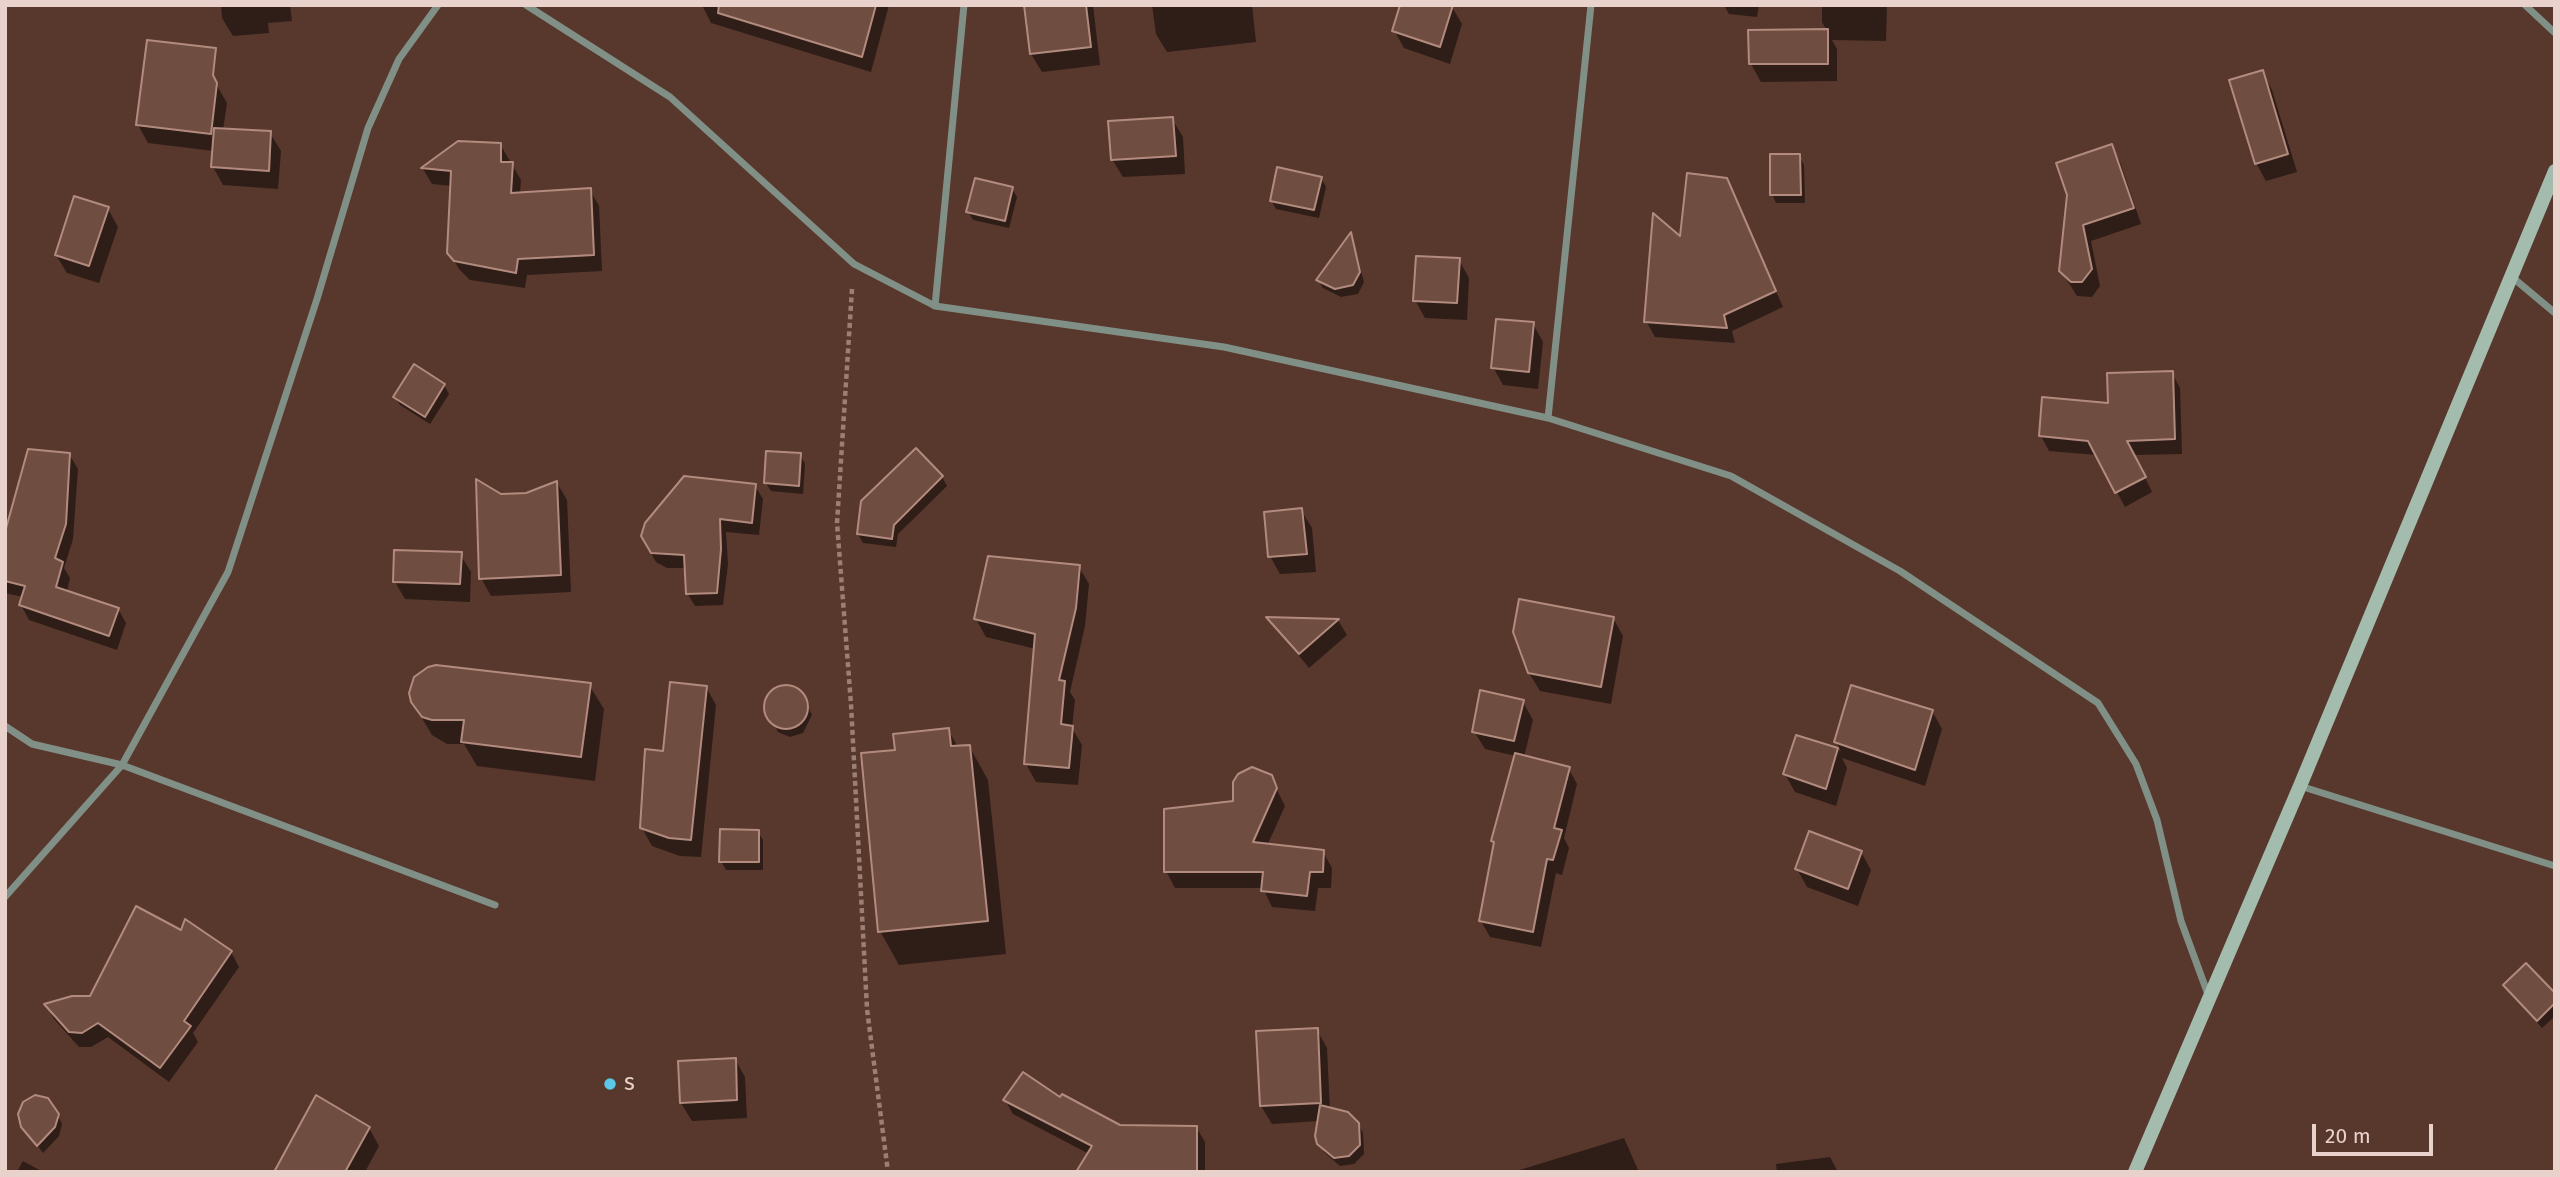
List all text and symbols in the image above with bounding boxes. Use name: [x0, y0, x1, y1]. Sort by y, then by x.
place label: s: [624, 1070, 635, 1098]
marker: s: [602, 1076, 618, 1092]
scale bar: [2315, 1110, 2436, 1154]
text: 20 m: [2325, 1123, 2371, 1149]

